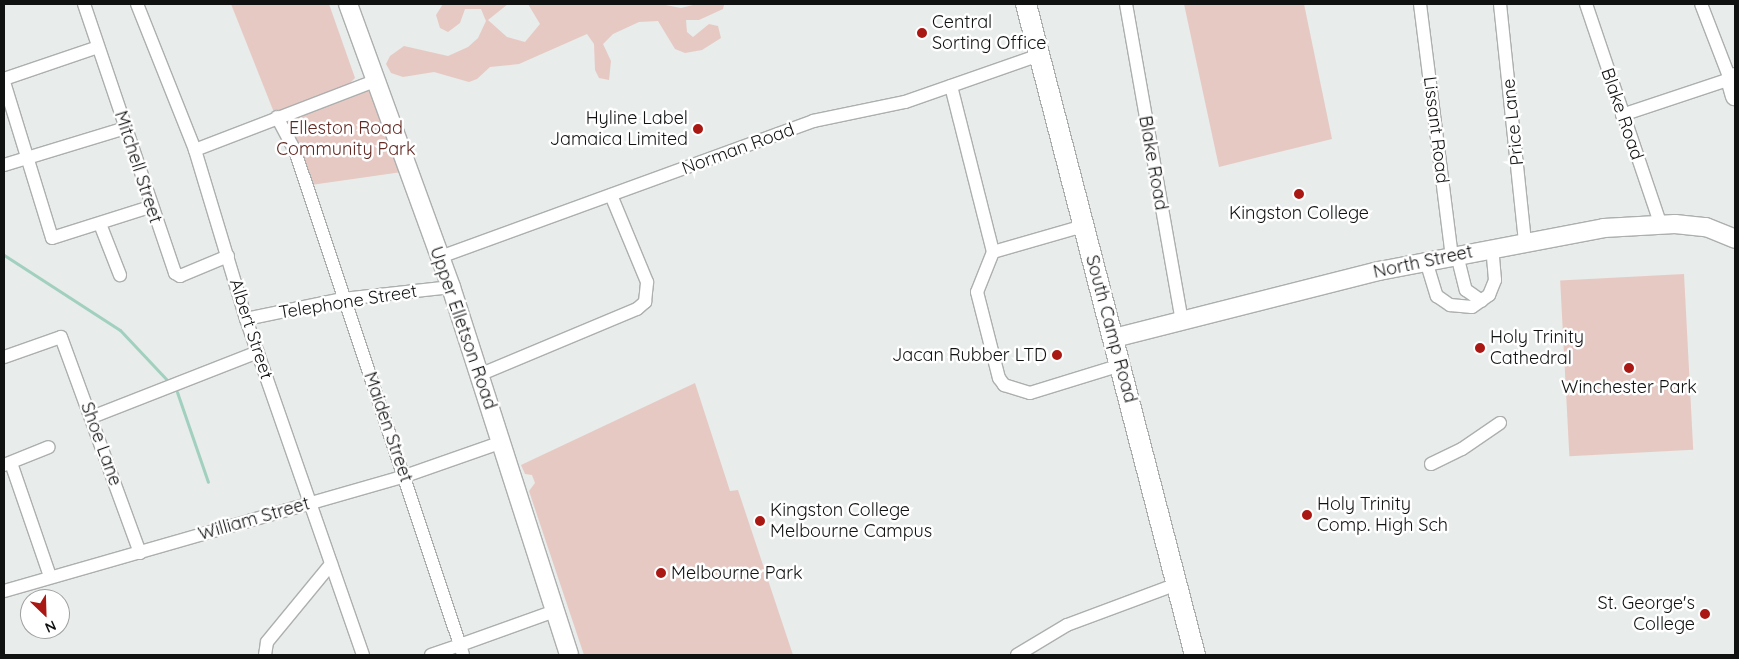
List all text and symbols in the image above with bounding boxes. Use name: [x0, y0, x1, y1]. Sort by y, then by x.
place label: Central Sorting Office: [932, 12, 1046, 54]
marker: Central Sorting Office: [916, 27, 928, 39]
street label: Blake Road: [1596, 65, 1648, 163]
street label: Lissant Road: [1419, 75, 1453, 185]
street label: Price Lane: [1498, 78, 1528, 166]
street label: Mitchell Street: [110, 108, 166, 226]
place label: Hyline Label Jamaica Limited: [550, 108, 688, 150]
street label: Blake Road: [1134, 114, 1172, 212]
park label: Elleston Road Community Park: [276, 118, 416, 160]
street label: Norman Road: [679, 119, 797, 179]
marker: Hyline Label Jamaica Limited: [692, 123, 704, 135]
marker: Kingston College: [1293, 188, 1305, 200]
place label: Kingston College: [1229, 202, 1369, 224]
street label: North Street: [1371, 241, 1475, 283]
street label: Upper Elletson Road: [425, 244, 501, 412]
street label: South Camp Road: [1081, 253, 1141, 405]
street label: Albert Street: [225, 276, 277, 382]
street label: Telephone Street: [277, 280, 419, 324]
place label: Holy Trinity Cathedral: [1490, 327, 1584, 369]
marker: Holy Trinity Cathedral: [1474, 342, 1486, 354]
place label: Jacan Rubber LTD: [892, 344, 1047, 366]
marker: Jacan Rubber LTD: [1051, 349, 1063, 361]
marker: Winchester Park: [1623, 362, 1635, 374]
street label: Maiden Street: [359, 369, 417, 485]
place label: Winchester Park: [1561, 376, 1697, 398]
street label: Shoe Lane: [76, 399, 126, 489]
street label: William Street: [196, 493, 312, 545]
place label: Holy Trinity Comp. High Sch: [1317, 494, 1448, 536]
place label: Kingston College Melbourne Campus: [770, 500, 932, 542]
marker: Holy Trinity Comp. High Sch: [1301, 509, 1313, 521]
marker: Kingston College Melbourne Campus: [754, 515, 766, 527]
place label: Melbourne Park: [671, 562, 803, 584]
marker: Melbourne Park: [655, 567, 667, 579]
north arrow: [20, 589, 70, 639]
place label: St. George's College: [1597, 593, 1695, 636]
marker: St. George's College: [1699, 608, 1711, 620]
text: N: [42, 616, 59, 637]

